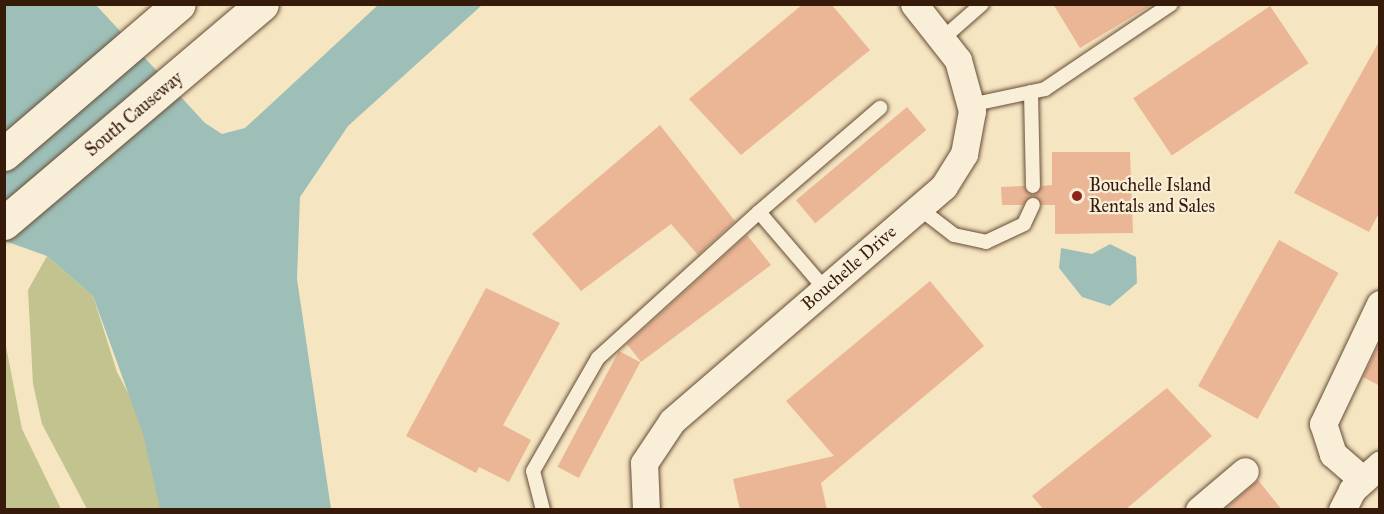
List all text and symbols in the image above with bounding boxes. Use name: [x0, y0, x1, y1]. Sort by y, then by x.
street label: South Causeway: [81, 67, 187, 161]
place label: Bouchelle Island Rentals and Sales: [1089, 175, 1215, 218]
marker: Bouchelle Island Rentals and Sales: [1070, 189, 1084, 203]
street label: Bouchelle Drive: [797, 221, 901, 315]

